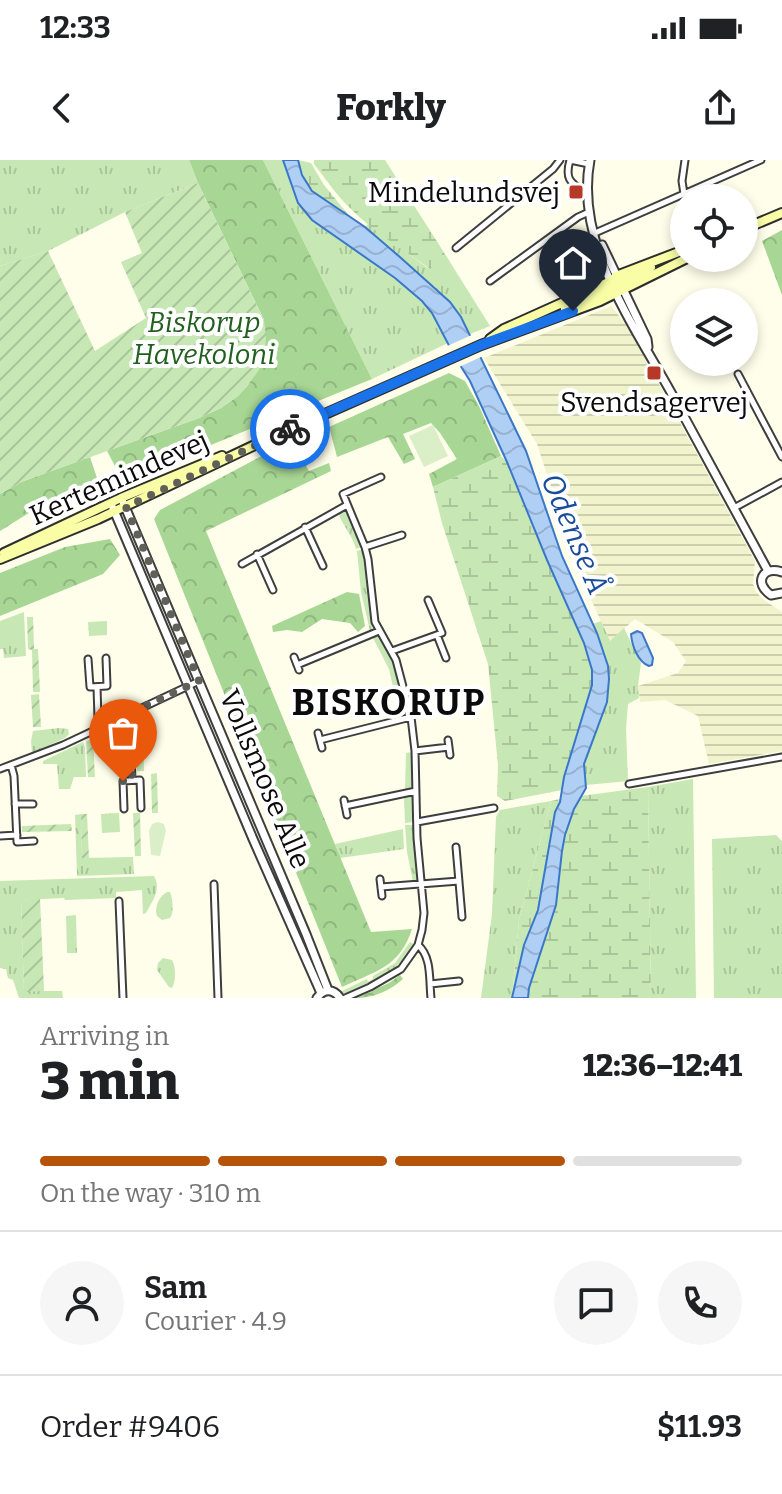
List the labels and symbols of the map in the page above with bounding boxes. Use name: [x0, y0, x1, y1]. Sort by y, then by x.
place label: Mindelundsvej: [368, 176, 560, 209]
marker: Mindelundsvej: [567, 183, 585, 201]
pin: [539, 229, 607, 311]
park label: Biskorup Havekoloni: [133, 306, 275, 371]
marker: Svendsagervej: [645, 364, 663, 382]
place label: Svendsagervej: [560, 386, 748, 419]
courier: [250, 389, 330, 469]
street label: Kertemindevej: [24, 424, 214, 532]
water label: Odense Å: [533, 468, 617, 600]
district label: BISKORUP: [292, 681, 486, 725]
street label: Vollsmose Alle: [212, 685, 318, 873]
pin: [89, 699, 157, 781]

